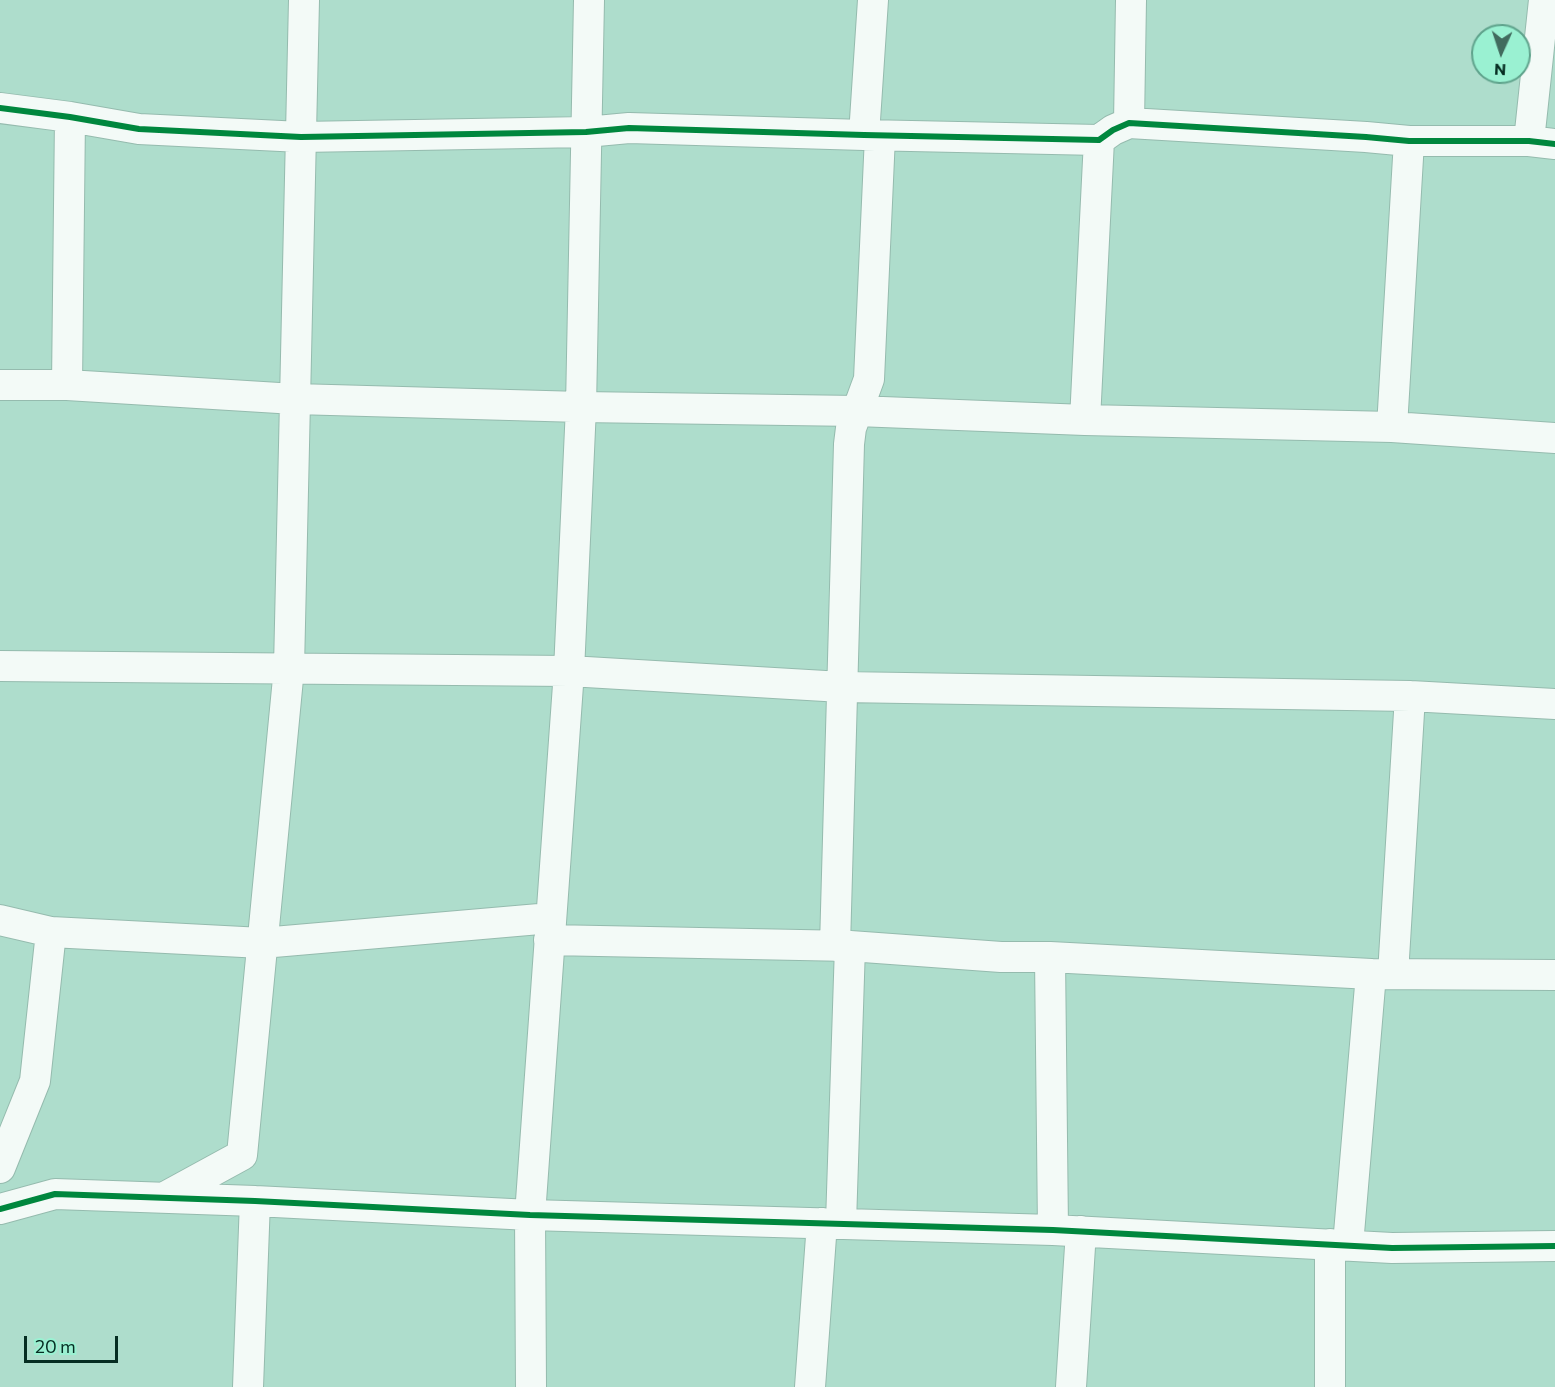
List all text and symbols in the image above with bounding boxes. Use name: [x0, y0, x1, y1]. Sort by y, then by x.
north arrow: [1471, 24, 1531, 84]
text: N: [1494, 61, 1507, 80]
scale bar: [27, 1324, 122, 1362]
text: 20 m: [35, 1335, 76, 1357]

